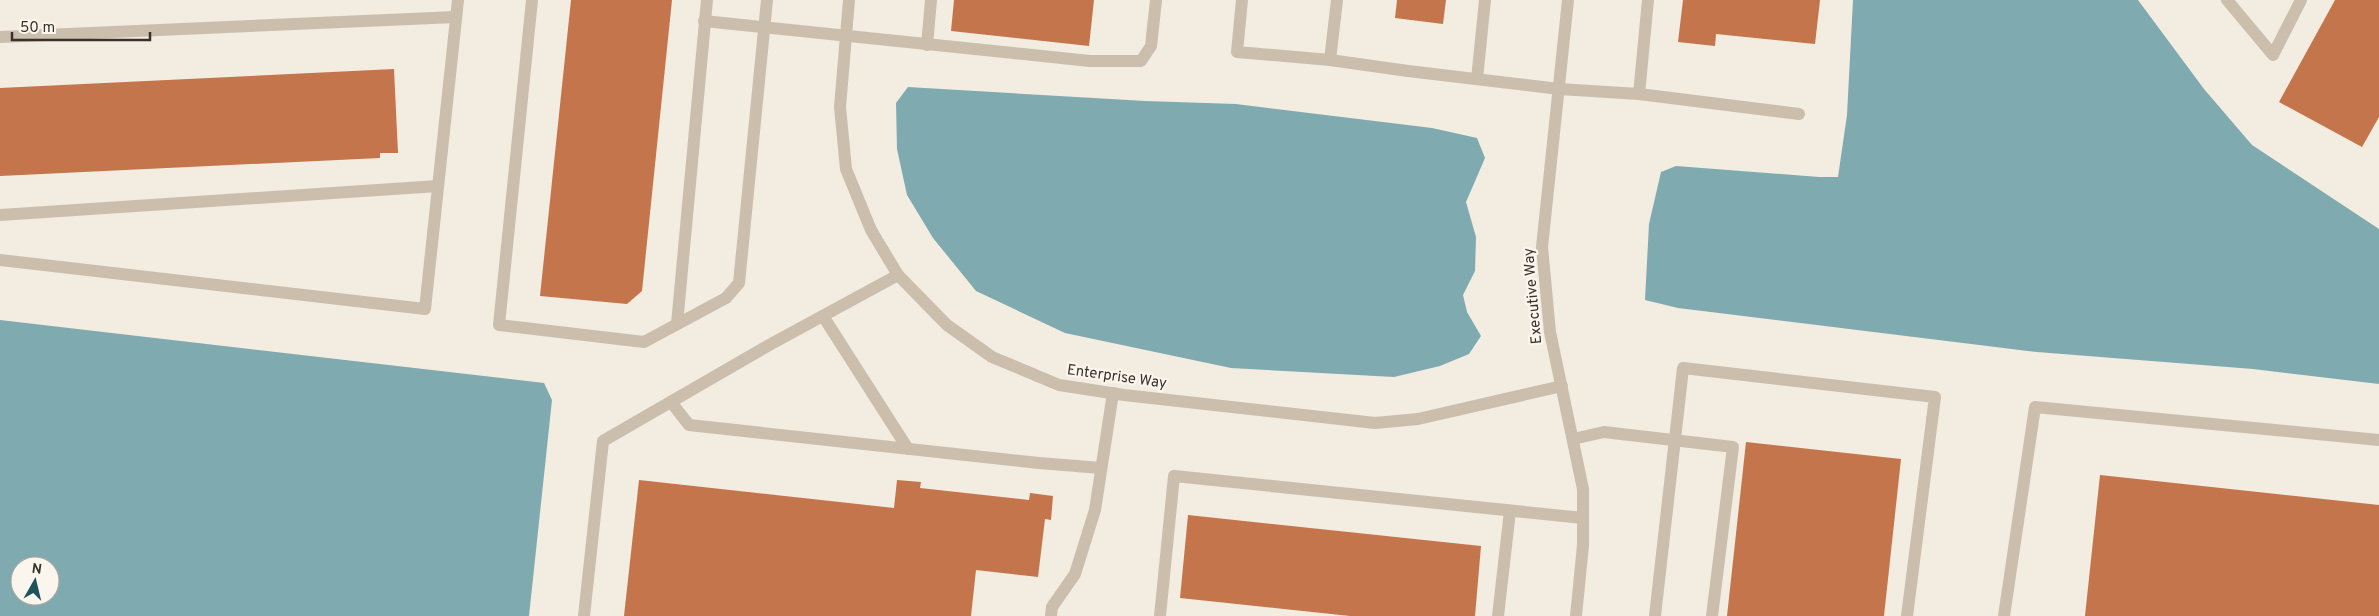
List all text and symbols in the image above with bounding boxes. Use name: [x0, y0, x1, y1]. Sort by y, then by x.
scale bar: [12, 10, 150, 42]
text: 50 m: [20, 19, 55, 38]
street label: Executive Way: [1520, 247, 1547, 345]
street label: Enterprise Way: [1066, 361, 1168, 394]
north arrow: [10, 556, 60, 606]
text: N: [30, 560, 43, 579]

